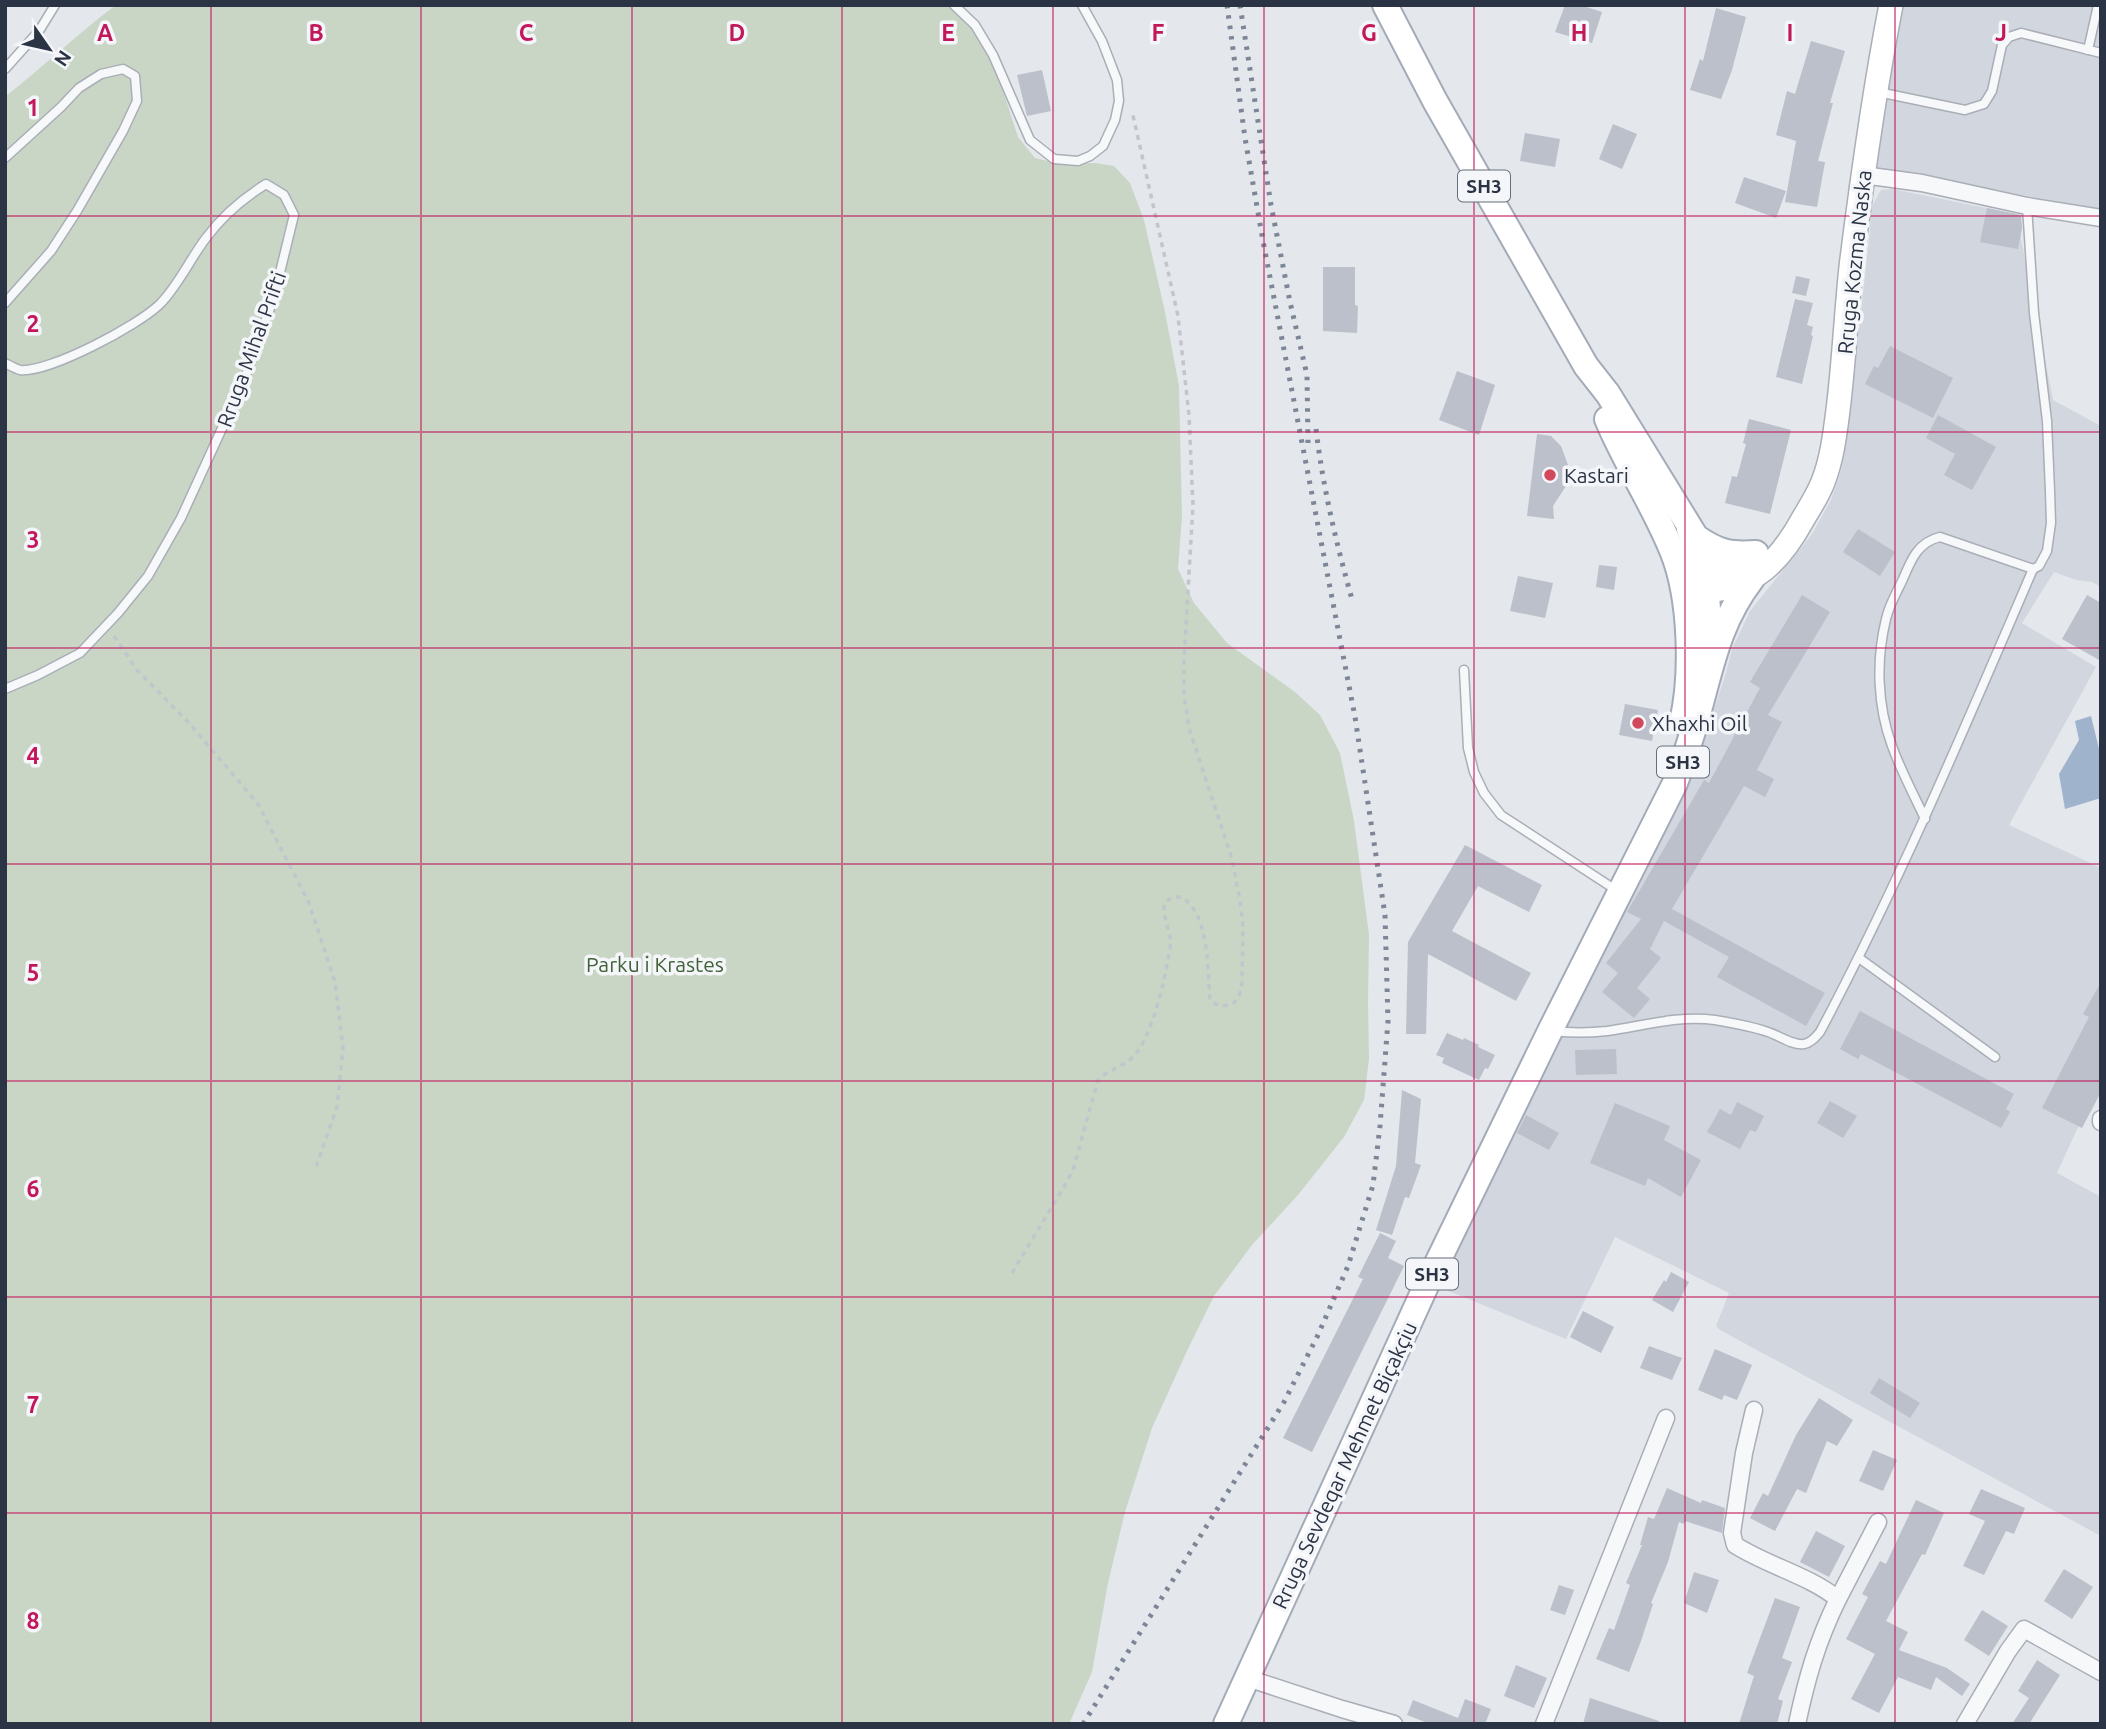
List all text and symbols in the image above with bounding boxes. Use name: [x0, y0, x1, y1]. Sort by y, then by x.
north arrow: [14, 14, 84, 84]
text: A: [97, 20, 113, 45]
text: B: [308, 20, 324, 45]
text: C: [519, 20, 534, 45]
text: D: [729, 20, 745, 45]
text: E: [941, 20, 955, 45]
text: F: [1152, 20, 1165, 45]
text: G: [1361, 20, 1377, 45]
text: H: [1571, 20, 1587, 45]
text: I: [1787, 20, 1793, 45]
text: J: [1995, 20, 2007, 45]
text: N: [50, 46, 76, 71]
text: 1: [27, 95, 39, 120]
street label: Rruga Kozma Naska: [1832, 169, 1876, 355]
road number: SH3: [1458, 170, 1510, 202]
street label: Rruga Mihal Prifti: [212, 268, 290, 430]
text: 2: [27, 311, 39, 336]
place label: Kastari: [1564, 463, 1629, 487]
marker: Kastari: [1542, 467, 1558, 483]
text: 3: [27, 527, 39, 552]
place label: Xhaxhi Oil: [1652, 711, 1747, 735]
marker: Xhaxhi Oil: [1630, 715, 1646, 731]
text: 4: [27, 743, 40, 768]
road number: SH3: [1657, 747, 1709, 778]
park label: Parku i Krastes: [586, 952, 724, 976]
text: 5: [27, 960, 39, 985]
text: 6: [27, 1176, 40, 1201]
road number: SH3: [1406, 1258, 1458, 1290]
street label: Rruga Sevdeqar Mehmet Biçakçiu: [1267, 1318, 1421, 1612]
text: 7: [27, 1392, 39, 1417]
text: 8: [27, 1608, 39, 1633]

